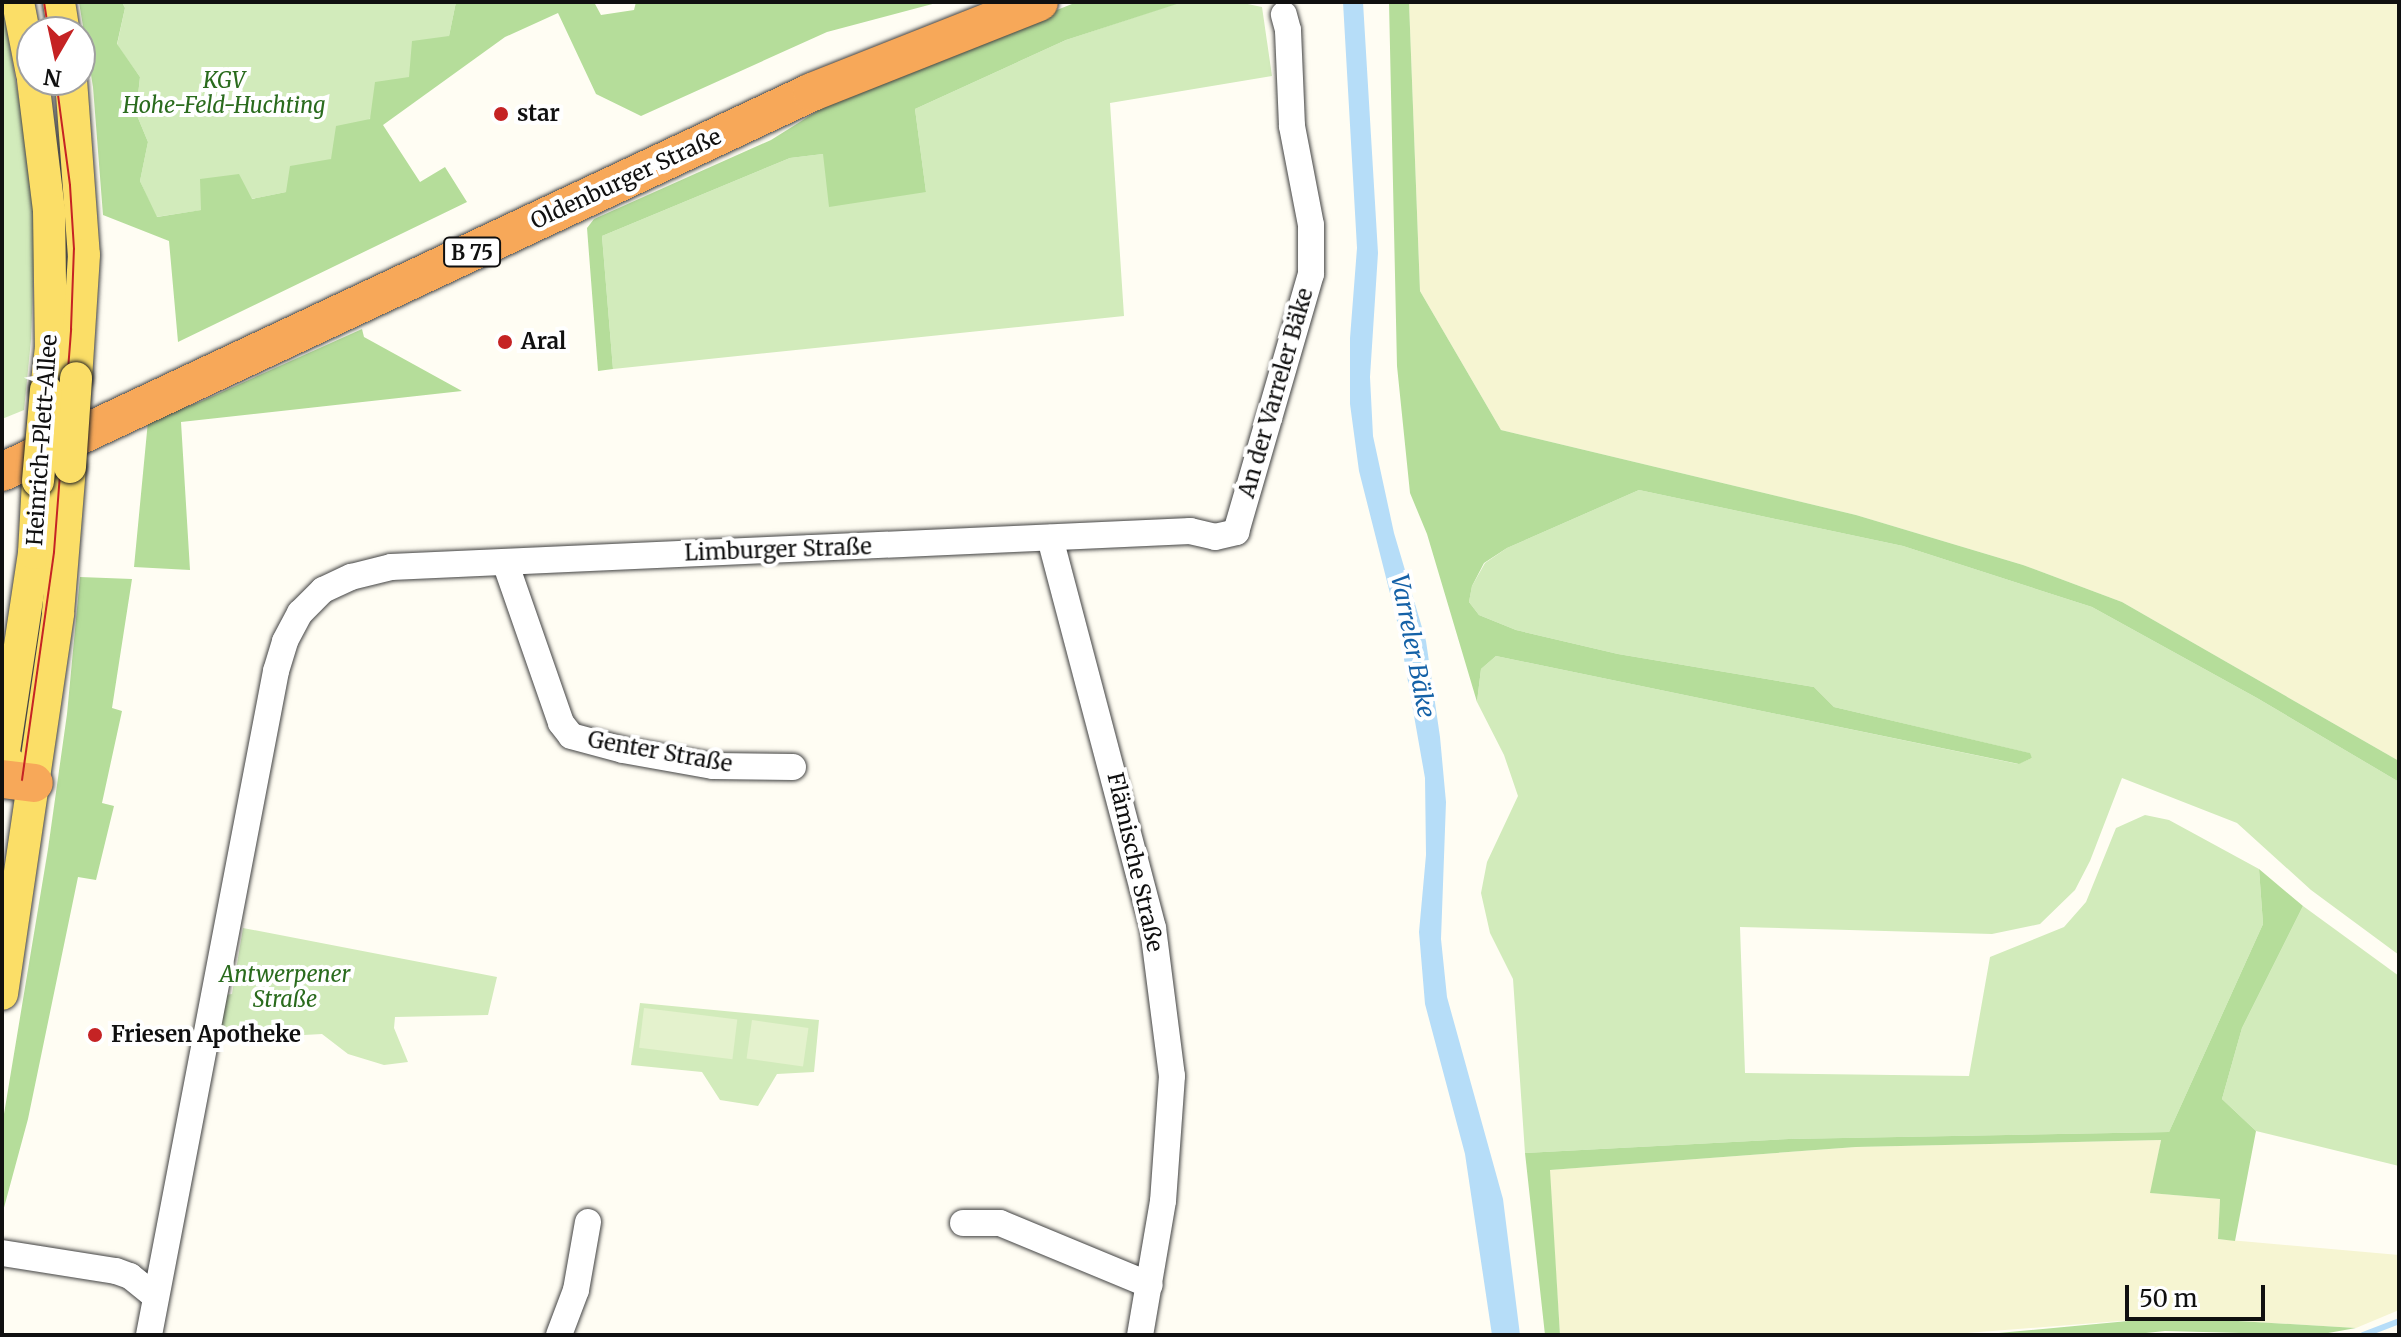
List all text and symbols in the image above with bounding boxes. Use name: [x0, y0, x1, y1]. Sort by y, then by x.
north arrow: [16, 16, 96, 96]
text: N: [42, 63, 63, 93]
park label: KGV Hohe-Feld-Huchting: [123, 67, 325, 118]
place label: star: [517, 101, 560, 127]
marker: star: [492, 105, 510, 123]
street label: Oldenburger Straße: [527, 123, 725, 235]
road number: B 75: [442, 236, 502, 268]
street label: An der Varreler Bäke: [1233, 285, 1319, 501]
place label: Aral: [521, 329, 566, 355]
street label: Heinrich-Plett-Allee: [21, 333, 63, 547]
marker: Aral: [496, 333, 514, 351]
street label: Limburger Straße: [684, 534, 872, 566]
water label: Varreler Bäke: [1385, 572, 1441, 720]
street label: Genter Straße: [586, 726, 734, 778]
street label: Flämische Straße: [1102, 770, 1168, 954]
park label: Antwerpener Straße: [220, 961, 350, 1012]
place label: Friesen Apotheke: [111, 1022, 301, 1048]
marker: Friesen Apotheke: [86, 1026, 104, 1044]
scale bar: [2129, 1269, 2269, 1319]
text: 50 m: [2139, 1283, 2198, 1314]

